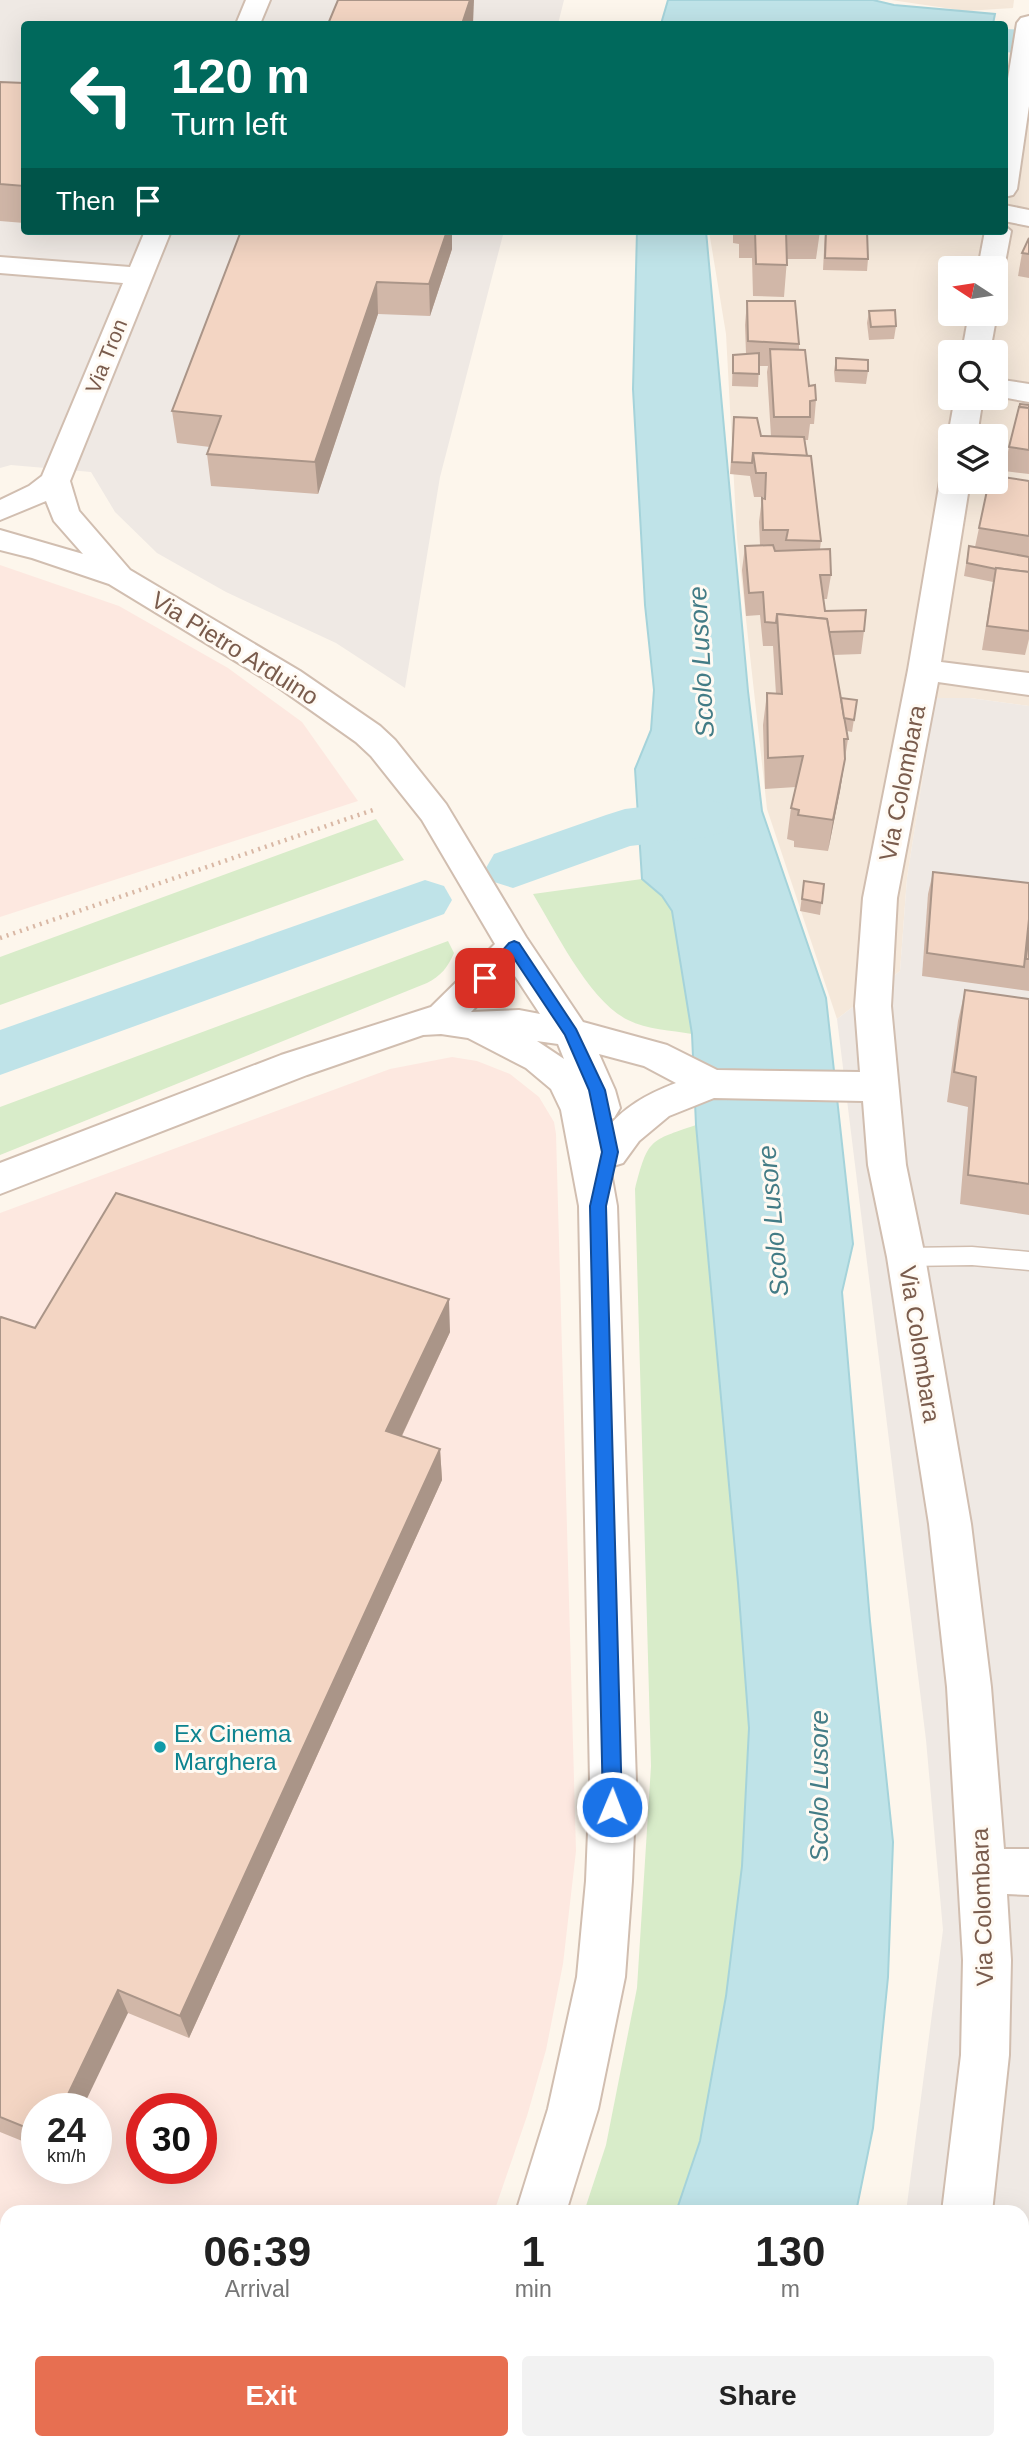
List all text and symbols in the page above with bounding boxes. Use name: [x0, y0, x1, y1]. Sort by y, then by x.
icon: left: [56, 49, 147, 140]
text: 120 m: [171, 49, 310, 103]
text: Turn left: [171, 106, 287, 142]
icon: arrive: [129, 182, 167, 220]
text: Then: [56, 186, 115, 216]
north arrow: [938, 256, 1008, 326]
map controls: [938, 256, 1008, 494]
street label: Via Tron: [81, 316, 131, 396]
button: search: [938, 340, 1008, 410]
button: layers: [938, 424, 1008, 494]
water label: Scolo Lusore: [682, 585, 720, 739]
street label: Via Pietro Arduino: [147, 586, 323, 710]
street label: Via Colombara: [874, 702, 930, 863]
pin: [455, 948, 515, 1008]
icon: arrive: [466, 959, 504, 997]
water label: Scolo Lusore: [751, 1144, 795, 1298]
street label: Via Colombara: [894, 1264, 946, 1425]
water label: Scolo Lusore: [804, 1710, 834, 1862]
place label: Ex Cinema Marghera: [174, 1720, 292, 1775]
marker: Ex Cinema Marghera: [152, 1739, 168, 1755]
position arrow: [575, 1770, 649, 1844]
street label: Via Colombara: [966, 1827, 998, 1987]
speed limit sign: 30: [126, 2093, 217, 2184]
text: 24: [47, 2110, 86, 2149]
text: km/h: [47, 2146, 86, 2166]
text: 06:39: [204, 2228, 311, 2275]
text: 1: [521, 2228, 545, 2275]
text: 130: [755, 2228, 825, 2275]
text: Arrival: [225, 2276, 290, 2302]
text: min: [515, 2276, 552, 2302]
text: m: [781, 2276, 800, 2302]
button: Exit: [35, 2356, 508, 2436]
button: Share: [522, 2356, 994, 2436]

